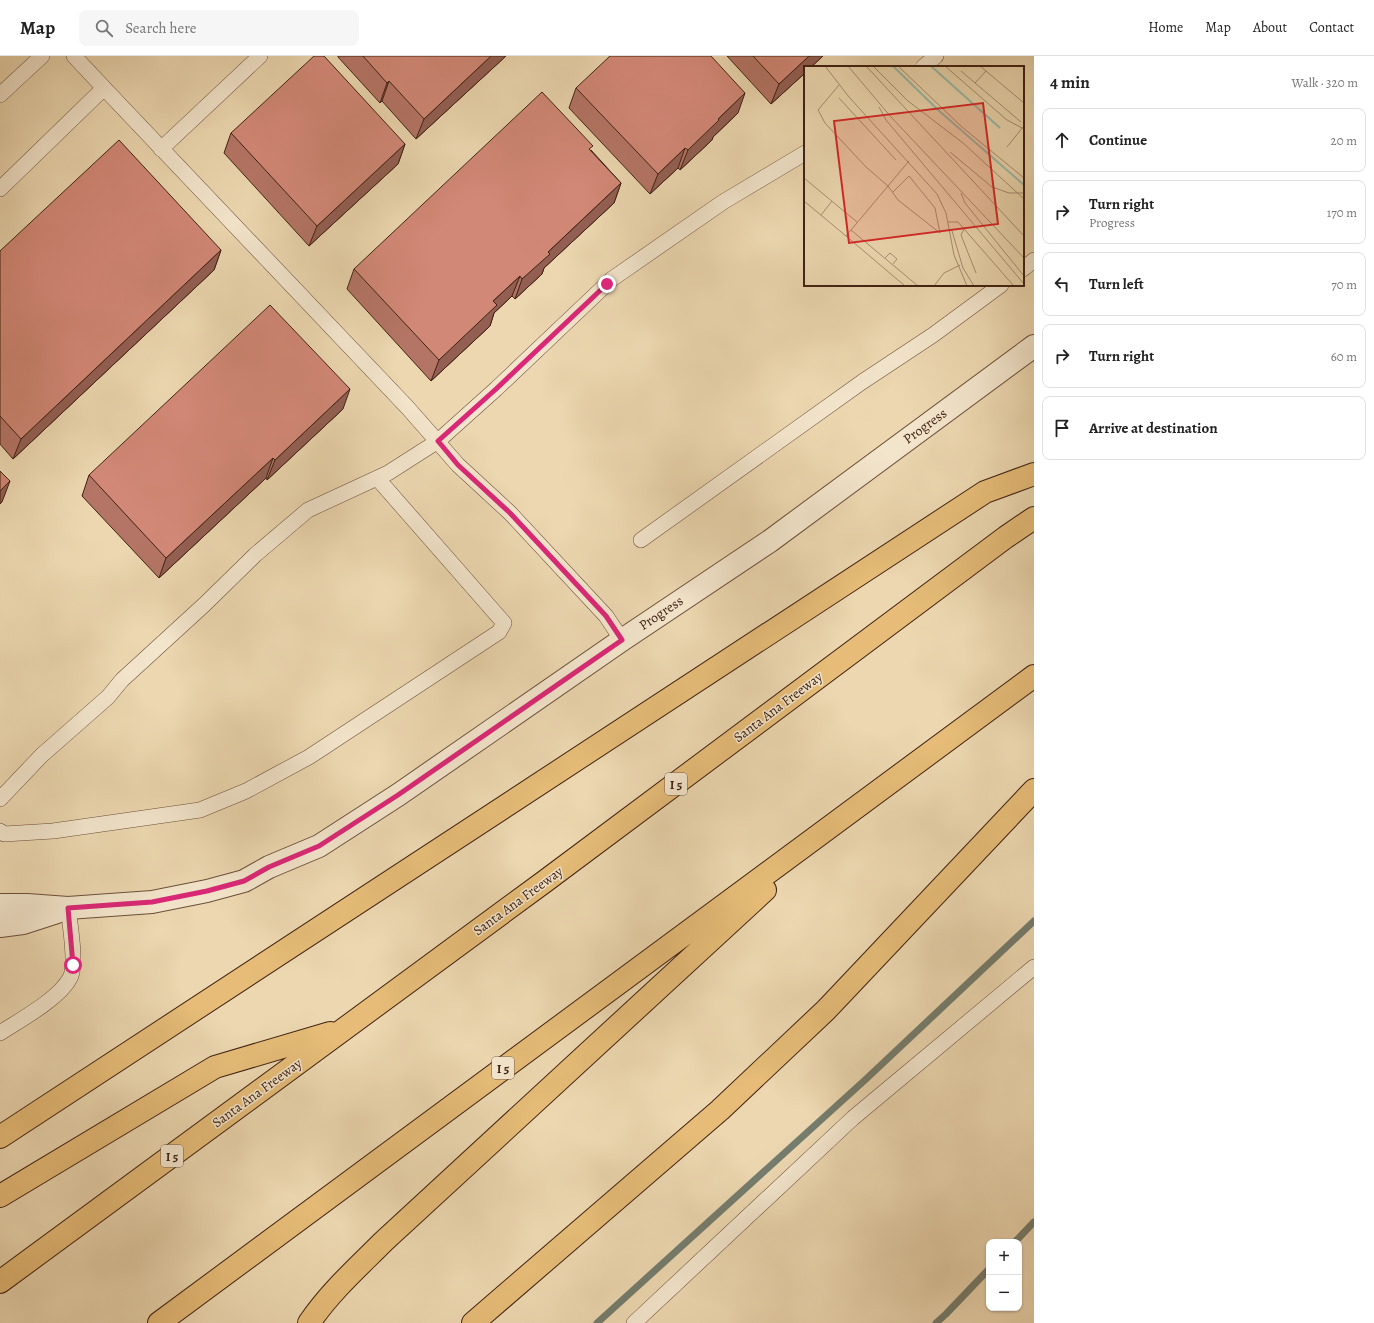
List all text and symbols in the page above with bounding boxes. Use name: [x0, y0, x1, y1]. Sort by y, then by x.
search box: [79, 10, 359, 46]
text: Map: [20, 15, 55, 41]
icon: search: [93, 17, 115, 39]
text: Search here: [125, 18, 197, 38]
text: Home: [1148, 18, 1183, 37]
text: Map: [1205, 18, 1231, 37]
text: About: [1253, 18, 1287, 37]
text: Contact: [1309, 18, 1354, 37]
inset map: [804, 66, 1024, 286]
text: 4 min: [1050, 71, 1090, 94]
text: Walk · 320 m: [1292, 74, 1358, 91]
icon: ahead: [1051, 129, 1073, 151]
text: Continue: [1089, 130, 1147, 150]
text: 20 m: [1331, 132, 1357, 149]
text: Turn right: [1089, 194, 1154, 214]
icon: right: [1051, 201, 1073, 223]
text: 170 m: [1327, 204, 1357, 221]
text: Progress: [1089, 214, 1135, 231]
icon: left: [1051, 273, 1073, 295]
text: Turn left: [1089, 274, 1144, 294]
route end: [598, 275, 616, 293]
text: 70 m: [1331, 276, 1357, 293]
icon: right: [1051, 345, 1073, 367]
text: Turn right: [1089, 346, 1154, 366]
text: 60 m: [1331, 348, 1357, 365]
street label: Progress: [899, 404, 951, 448]
icon: arrive: [1051, 417, 1073, 439]
text: Arrive at destination: [1089, 418, 1218, 438]
street label: Progress: [635, 591, 687, 635]
street label: Santa Ana Freeway: [730, 667, 827, 747]
road number: I 5: [665, 773, 687, 795]
street label: Santa Ana Freeway: [469, 861, 567, 940]
route start: [64, 956, 82, 974]
street label: Santa Ana Freeway: [208, 1053, 306, 1132]
road number: I 5: [492, 1057, 514, 1079]
road number: I 5: [161, 1145, 183, 1167]
map controls: [986, 1239, 1022, 1311]
button: +: [986, 1239, 1022, 1275]
button: −: [986, 1275, 1022, 1311]

